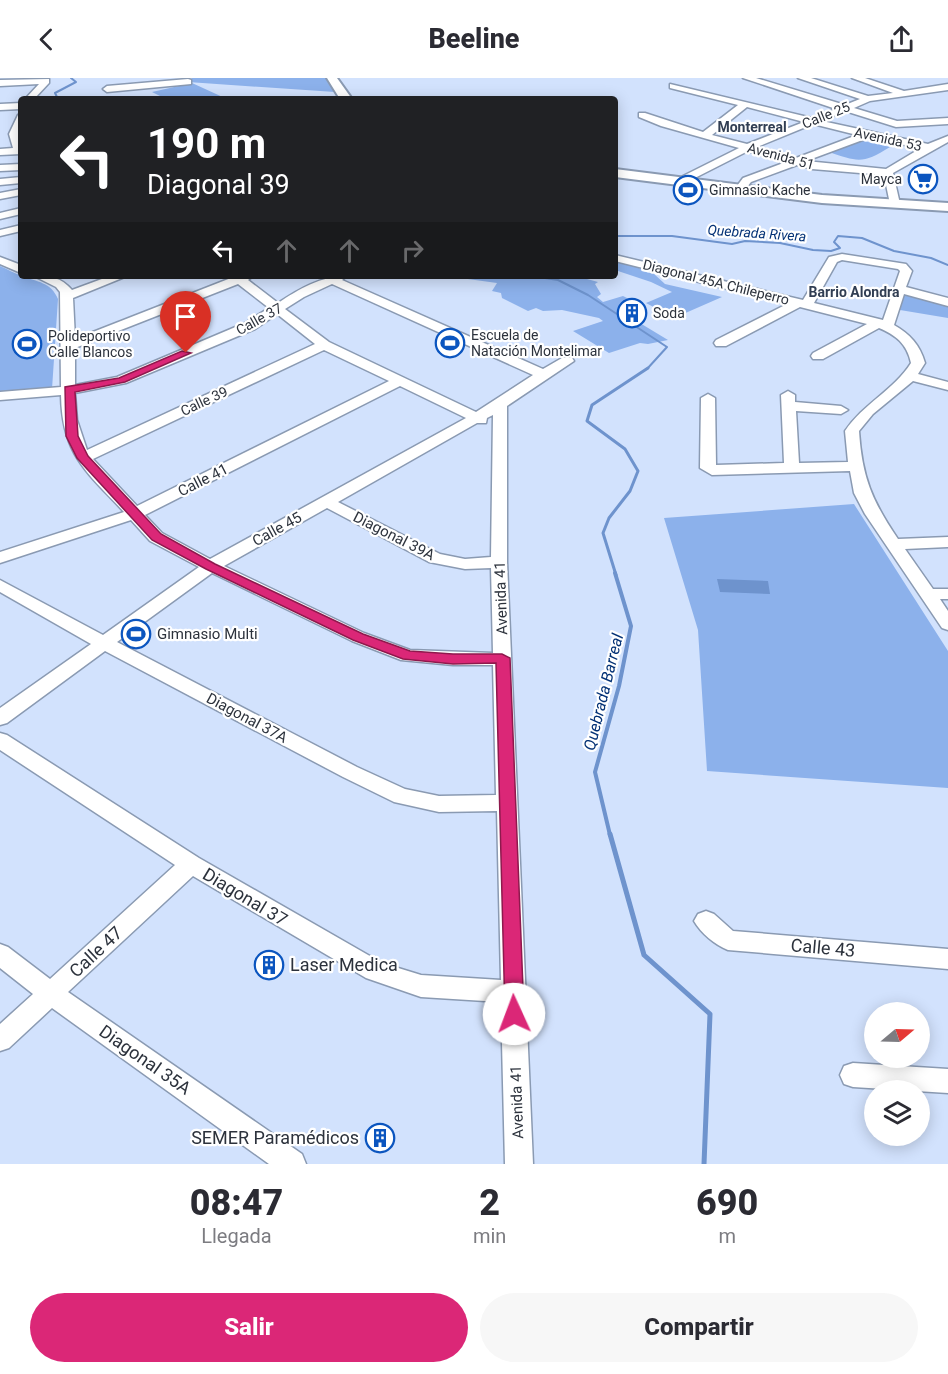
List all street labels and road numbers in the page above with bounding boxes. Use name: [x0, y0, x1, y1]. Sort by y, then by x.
street label: Calle 25: [800, 98, 852, 132]
street label: Avenida 53: [853, 124, 923, 154]
street label: Avenida 51: [746, 139, 816, 173]
street label: Diagonal 45A Chileperro: [641, 256, 791, 308]
street label: Calle 37: [233, 300, 285, 338]
street label: Calle 39: [178, 383, 230, 419]
street label: Calle 41: [175, 460, 231, 500]
street label: Calle 45: [249, 508, 305, 550]
street label: Diagonal 39A: [350, 508, 438, 564]
street label: Avenida 41: [491, 561, 511, 635]
street label: Diagonal 37A: [203, 689, 291, 747]
street label: Diagonal 37: [199, 863, 291, 930]
street label: Calle 47: [65, 922, 126, 981]
street label: Calle 43: [790, 934, 856, 961]
street label: Diagonal 35A: [95, 1020, 195, 1099]
street label: Avenida 41: [507, 1065, 527, 1139]

